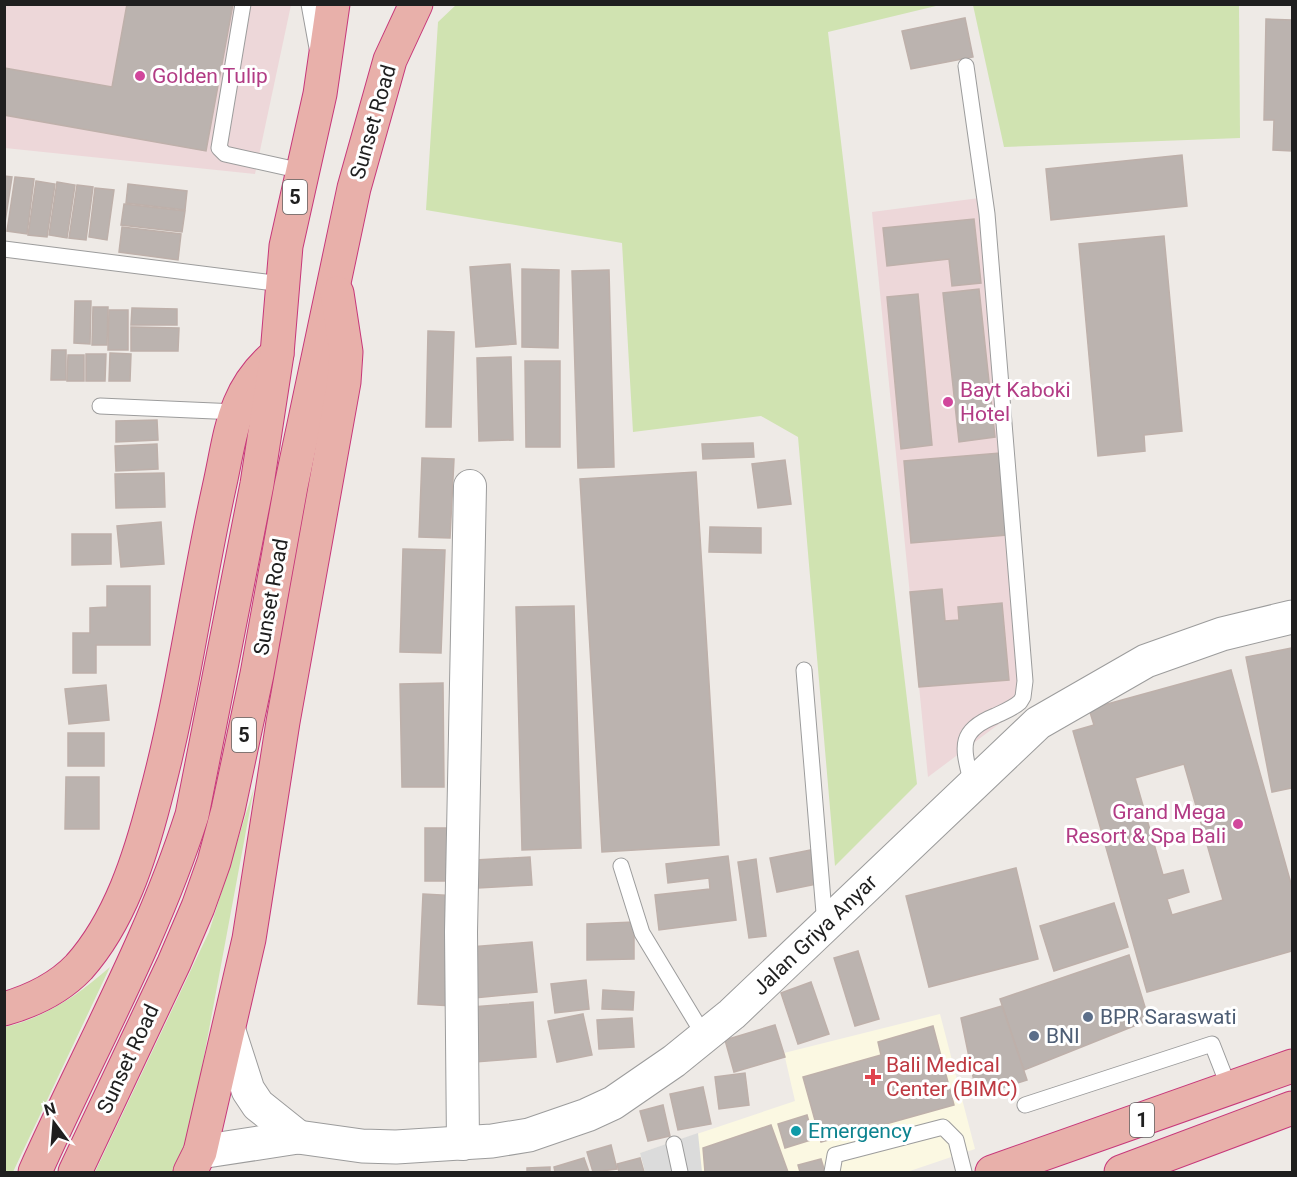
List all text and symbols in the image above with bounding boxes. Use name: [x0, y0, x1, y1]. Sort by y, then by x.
street label: Sunset Road: [345, 62, 401, 182]
place label: Golden Tulip: [152, 64, 268, 88]
marker: Golden Tulip: [133, 69, 147, 83]
road number: 5: [283, 180, 307, 214]
place label: Bayt Kaboki Hotel: [960, 378, 1071, 426]
marker: Bayt Kaboki Hotel: [941, 395, 955, 409]
street label: Sunset Road: [249, 537, 293, 657]
road number: 5: [232, 718, 256, 752]
place label: Grand Mega Resort & Spa Bali: [1066, 800, 1226, 848]
marker: Grand Mega Resort & Spa Bali: [1231, 817, 1245, 831]
street label: Jalan Griya Anyar: [748, 870, 882, 1000]
street label: Sunset Road: [92, 1001, 164, 1117]
place label: BPR Saraswati: [1100, 1005, 1237, 1029]
marker: BPR Saraswati: [1081, 1010, 1095, 1024]
place label: BNI: [1046, 1024, 1080, 1048]
marker: BNI: [1027, 1029, 1041, 1043]
place label: Bali Medical Center (BIMC): [886, 1053, 1018, 1101]
marker: Bali Medical Center (BIMC): [864, 1068, 882, 1086]
north arrow: [24, 1093, 84, 1153]
text: N: [42, 1098, 58, 1120]
road number: 1: [1130, 1103, 1154, 1137]
place label: Emergency: [808, 1119, 912, 1143]
marker: Emergency: [789, 1124, 803, 1138]

